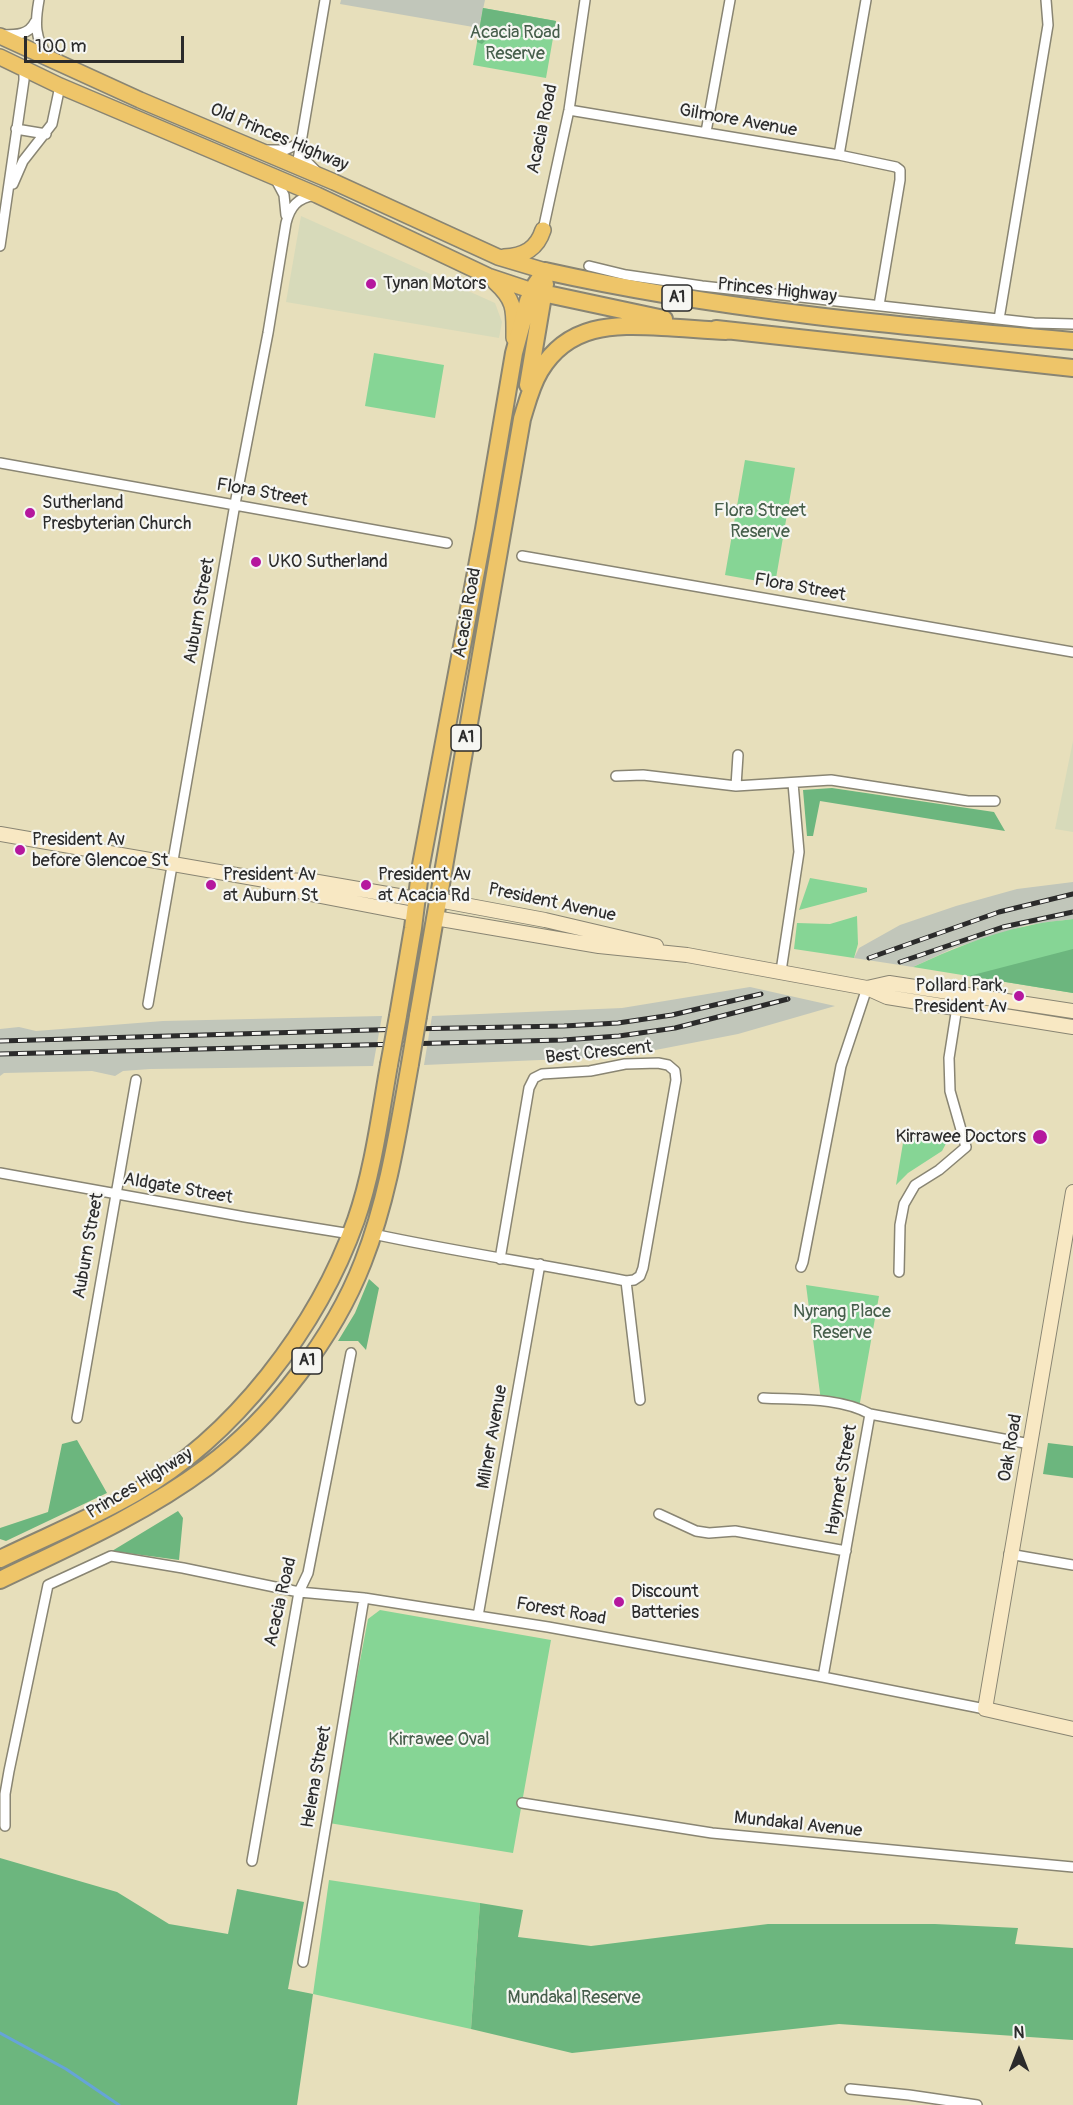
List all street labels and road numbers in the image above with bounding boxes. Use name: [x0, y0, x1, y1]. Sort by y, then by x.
street label: Acacia Road: [523, 82, 563, 176]
street label: Old Princes Highway: [207, 99, 351, 177]
street label: Gilmore Avenue: [677, 100, 799, 142]
street label: Princes Highway: [716, 274, 838, 308]
road number: A1: [662, 285, 692, 311]
street label: Flora Street: [215, 474, 309, 512]
street label: Auburn Street: [180, 556, 220, 666]
street label: Acacia Road: [449, 566, 487, 660]
street label: Flora Street: [753, 569, 847, 607]
road number: A1: [451, 725, 481, 751]
street label: President Avenue: [486, 879, 618, 927]
street label: Best Crescent: [545, 1037, 653, 1069]
street label: Aldgate Street: [122, 1169, 234, 1209]
street label: Auburn Street: [69, 1191, 109, 1301]
road number: A1: [292, 1348, 322, 1374]
street label: Milner Avenue: [473, 1383, 513, 1491]
street label: Oak Road: [994, 1412, 1028, 1484]
street label: Haymet Street: [822, 1423, 862, 1537]
street label: Princes Highway: [83, 1444, 197, 1524]
street label: Acacia Road: [260, 1555, 302, 1649]
street label: Forest Road: [514, 1593, 608, 1631]
street label: Helena Street: [297, 1724, 337, 1830]
street label: Mundakal Avenue: [733, 1808, 863, 1842]

